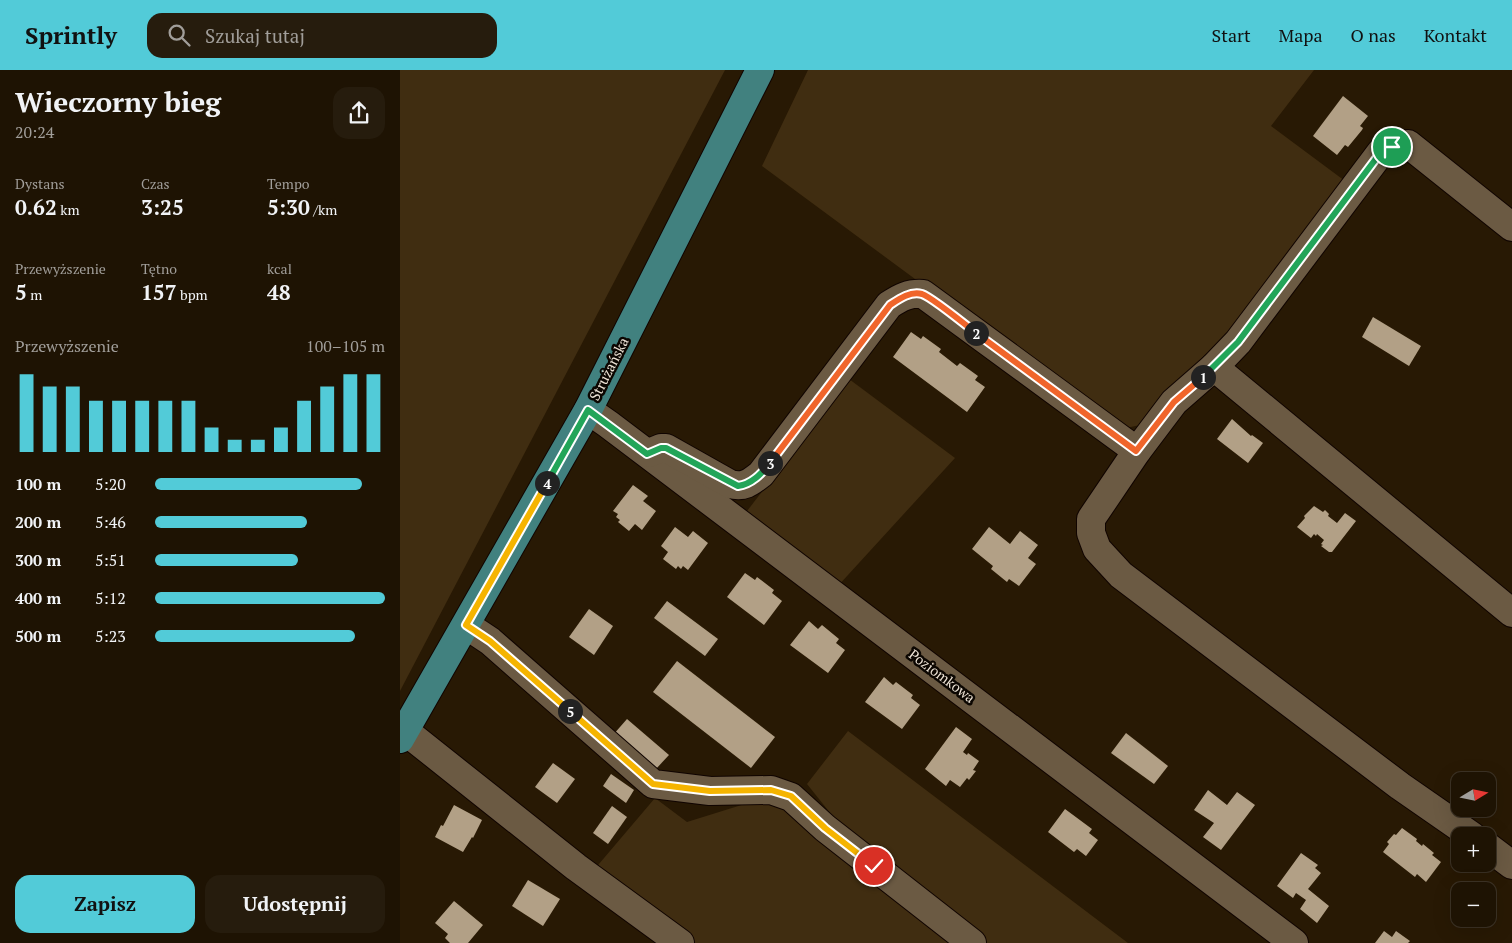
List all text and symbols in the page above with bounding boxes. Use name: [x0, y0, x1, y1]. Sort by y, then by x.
search box: [147, 13, 497, 58]
text: Sprintly: [25, 19, 117, 51]
icon: search: [165, 21, 193, 49]
text: Szukaj tutaj: [205, 23, 305, 48]
text: Start: [1212, 23, 1251, 47]
text: Mapa: [1279, 23, 1323, 47]
text: O nas: [1351, 23, 1396, 47]
text: Kontakt: [1424, 23, 1487, 47]
text: Wieczorny bieg: [15, 83, 221, 120]
button: share: [333, 87, 385, 139]
text: 20:24: [15, 121, 54, 143]
pin: [1371, 126, 1413, 168]
icon: arrive: [1378, 133, 1406, 161]
text: Dystans: [15, 174, 65, 193]
text: Czas: [141, 174, 170, 193]
text: Tempo: [267, 174, 310, 193]
text: 0.62: [15, 193, 57, 221]
text: 3:25: [141, 193, 184, 221]
text: 5:30: [267, 193, 310, 221]
text: km: [57, 200, 80, 219]
text: /km: [310, 200, 337, 219]
text: Przewyższenie: [15, 259, 106, 278]
text: Tętno: [141, 259, 177, 278]
text: kcal: [267, 259, 292, 278]
text: 5: [15, 278, 27, 306]
text: 157: [141, 278, 177, 306]
text: 48: [267, 278, 291, 306]
text: m: [27, 285, 42, 304]
text: bpm: [177, 285, 208, 304]
pin: 2: [964, 320, 988, 346]
text: 2: [973, 324, 980, 343]
street label: Strużańska: [584, 334, 633, 404]
text: Przewyższenie: [15, 335, 119, 357]
text: 100–105 m: [306, 335, 385, 357]
pin: 1: [1190, 364, 1216, 390]
text: 1: [1200, 368, 1207, 387]
pin: 3: [758, 450, 782, 476]
text: 3: [767, 454, 774, 473]
pin: 4: [534, 470, 560, 496]
text: 100 m: [15, 473, 61, 495]
text: 5:20: [95, 473, 126, 495]
text: 4: [544, 474, 551, 493]
text: 200 m: [15, 511, 61, 533]
text: 5:46: [95, 511, 126, 533]
text: 300 m: [15, 549, 61, 571]
text: 5:51: [95, 549, 126, 571]
text: 400 m: [15, 587, 61, 609]
text: 5:12: [95, 587, 126, 609]
text: 500 m: [15, 625, 61, 647]
text: 5:23: [95, 625, 126, 647]
street label: Poziomkowa: [905, 644, 979, 707]
pin: 5: [558, 698, 582, 724]
text: 5: [567, 702, 574, 721]
north arrow: [1451, 772, 1496, 818]
map controls: [1451, 772, 1496, 927]
button: +: [1451, 827, 1496, 872]
pin: [853, 845, 895, 887]
icon: check: [860, 852, 888, 880]
button: Zapisz: [15, 875, 195, 933]
button: Udostępnij: [205, 875, 385, 933]
button: −: [1451, 882, 1496, 927]

